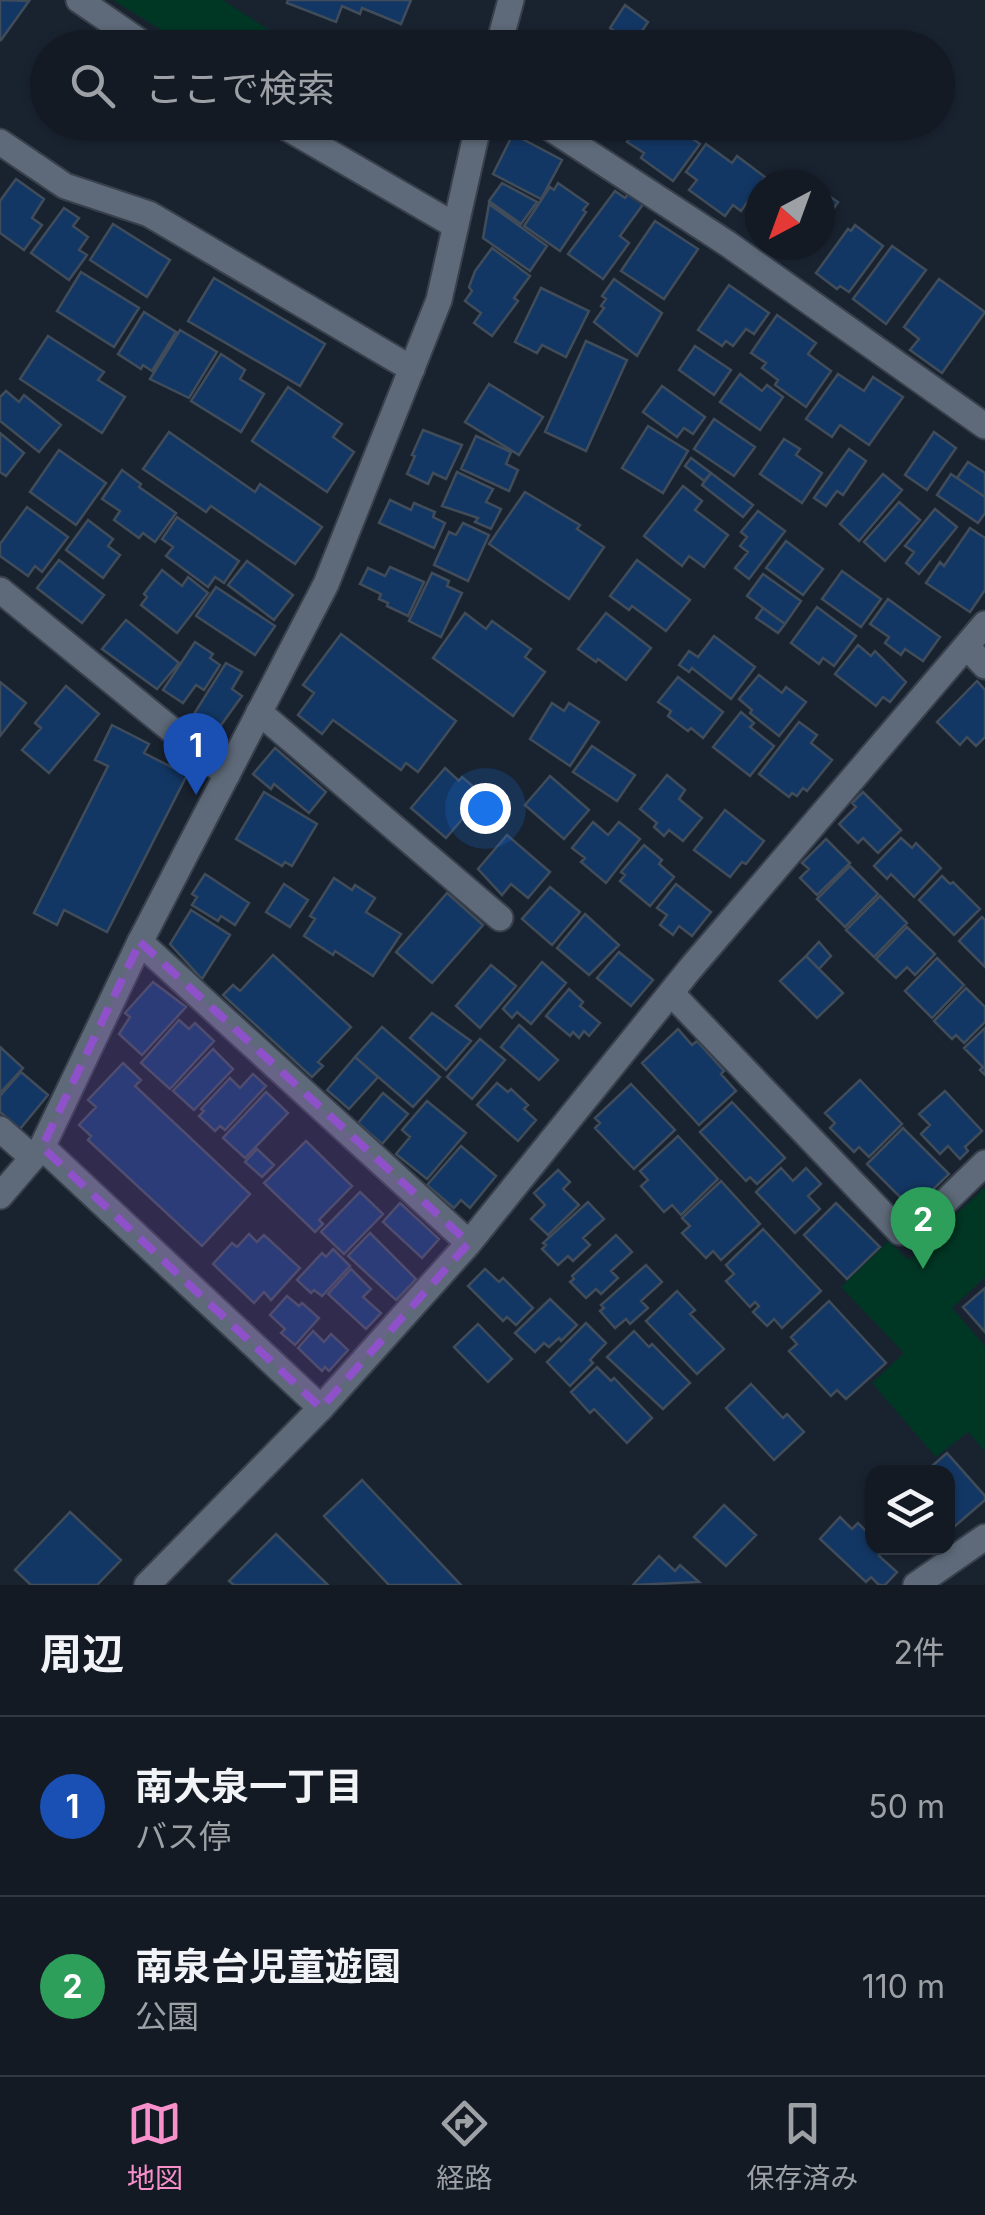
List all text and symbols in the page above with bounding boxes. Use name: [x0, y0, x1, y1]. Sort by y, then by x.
search box: [30, 30, 955, 140]
icon: search: [65, 58, 120, 113]
text: ここで検索: [145, 65, 335, 111]
north arrow: [745, 170, 835, 260]
pin: 1: [164, 712, 228, 795]
your location: [460, 783, 511, 834]
pin: 2: [890, 1186, 956, 1269]
map controls: [865, 1465, 955, 1555]
button: layers: [865, 1465, 955, 1555]
text: 周辺: [40, 1628, 124, 1679]
text: 2件: [893, 1633, 945, 1672]
text: 南大泉一丁目: [135, 1763, 363, 1809]
text: 1: [66, 1787, 79, 1826]
text: 50 m: [868, 1787, 945, 1826]
text: バス停: [135, 1817, 231, 1856]
text: 南泉台児童遊園: [135, 1943, 401, 1989]
text: 2: [62, 1967, 83, 2006]
text: 110 m: [862, 1967, 945, 2006]
text: 公園: [135, 1997, 199, 2036]
tab: 地図: [127, 2096, 183, 2196]
tab: 経路: [436, 2096, 492, 2196]
tab: 保存済み: [746, 2096, 858, 2196]

